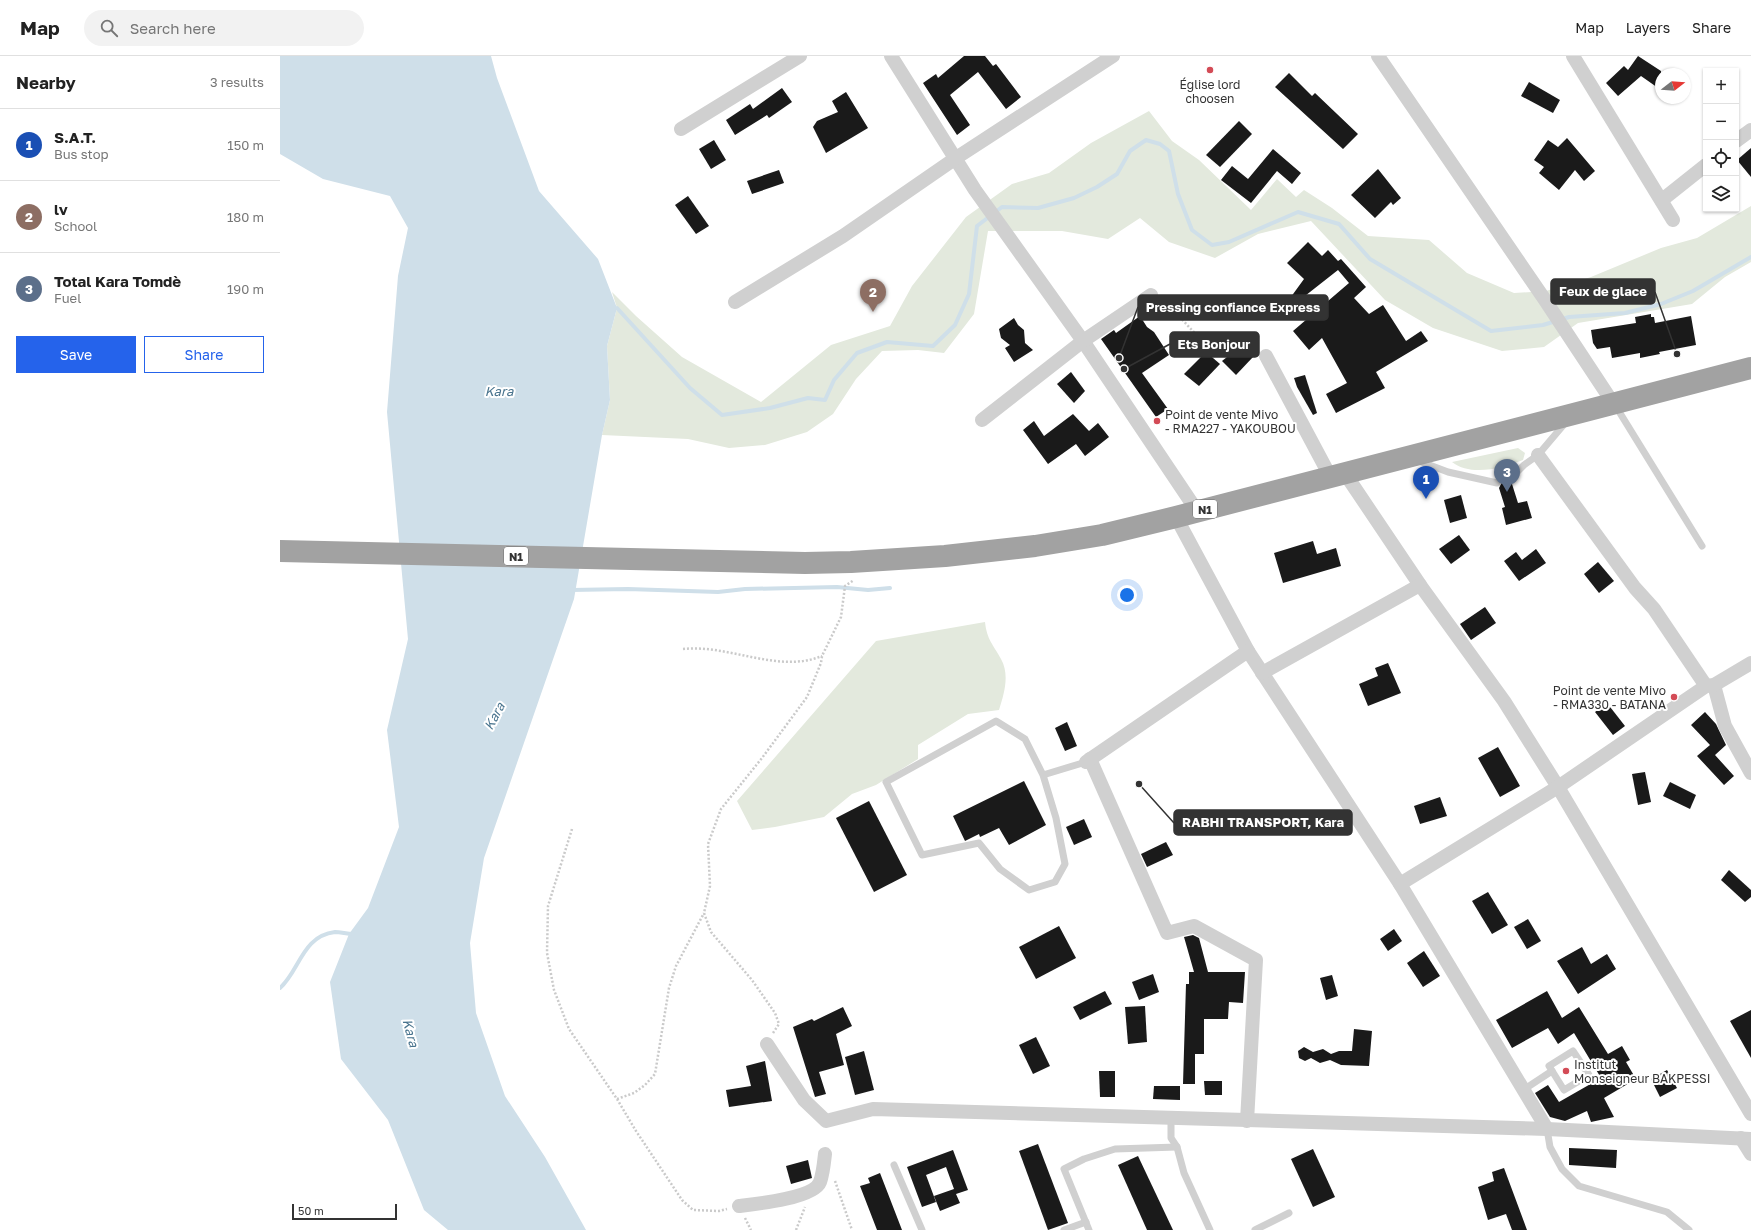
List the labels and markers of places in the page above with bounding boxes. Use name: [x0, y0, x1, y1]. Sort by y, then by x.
marker: Église lord choosen: [1205, 65, 1215, 75]
place label: Église lord choosen: [1180, 77, 1240, 106]
pin: 2: [860, 279, 886, 312]
callout: Feux de glace: [1551, 279, 1655, 304]
callout: Pressing confiance Express: [1138, 295, 1328, 320]
callout: Ets Bonjour: [1170, 332, 1259, 357]
place label: Point de vente Mivo - RMA227 - YAKOUBOU: [1165, 407, 1296, 436]
marker: Point de vente Mivo - RMA227 - YAKOUBOU: [1152, 416, 1162, 426]
pin: 3: [1494, 459, 1520, 492]
pin: 1: [1413, 466, 1439, 499]
place label: Point de vente Mivo - RMA330 - BATANA: [1553, 683, 1666, 712]
marker: Point de vente Mivo - RMA330 - BATANA: [1669, 692, 1679, 702]
callout: RABHI TRANSPORT, Kara: [1174, 810, 1352, 835]
place label: Institut Monseigneur BAKPESSI: [1574, 1057, 1711, 1086]
marker: Institut Monseigneur BAKPESSI: [1561, 1066, 1571, 1076]

